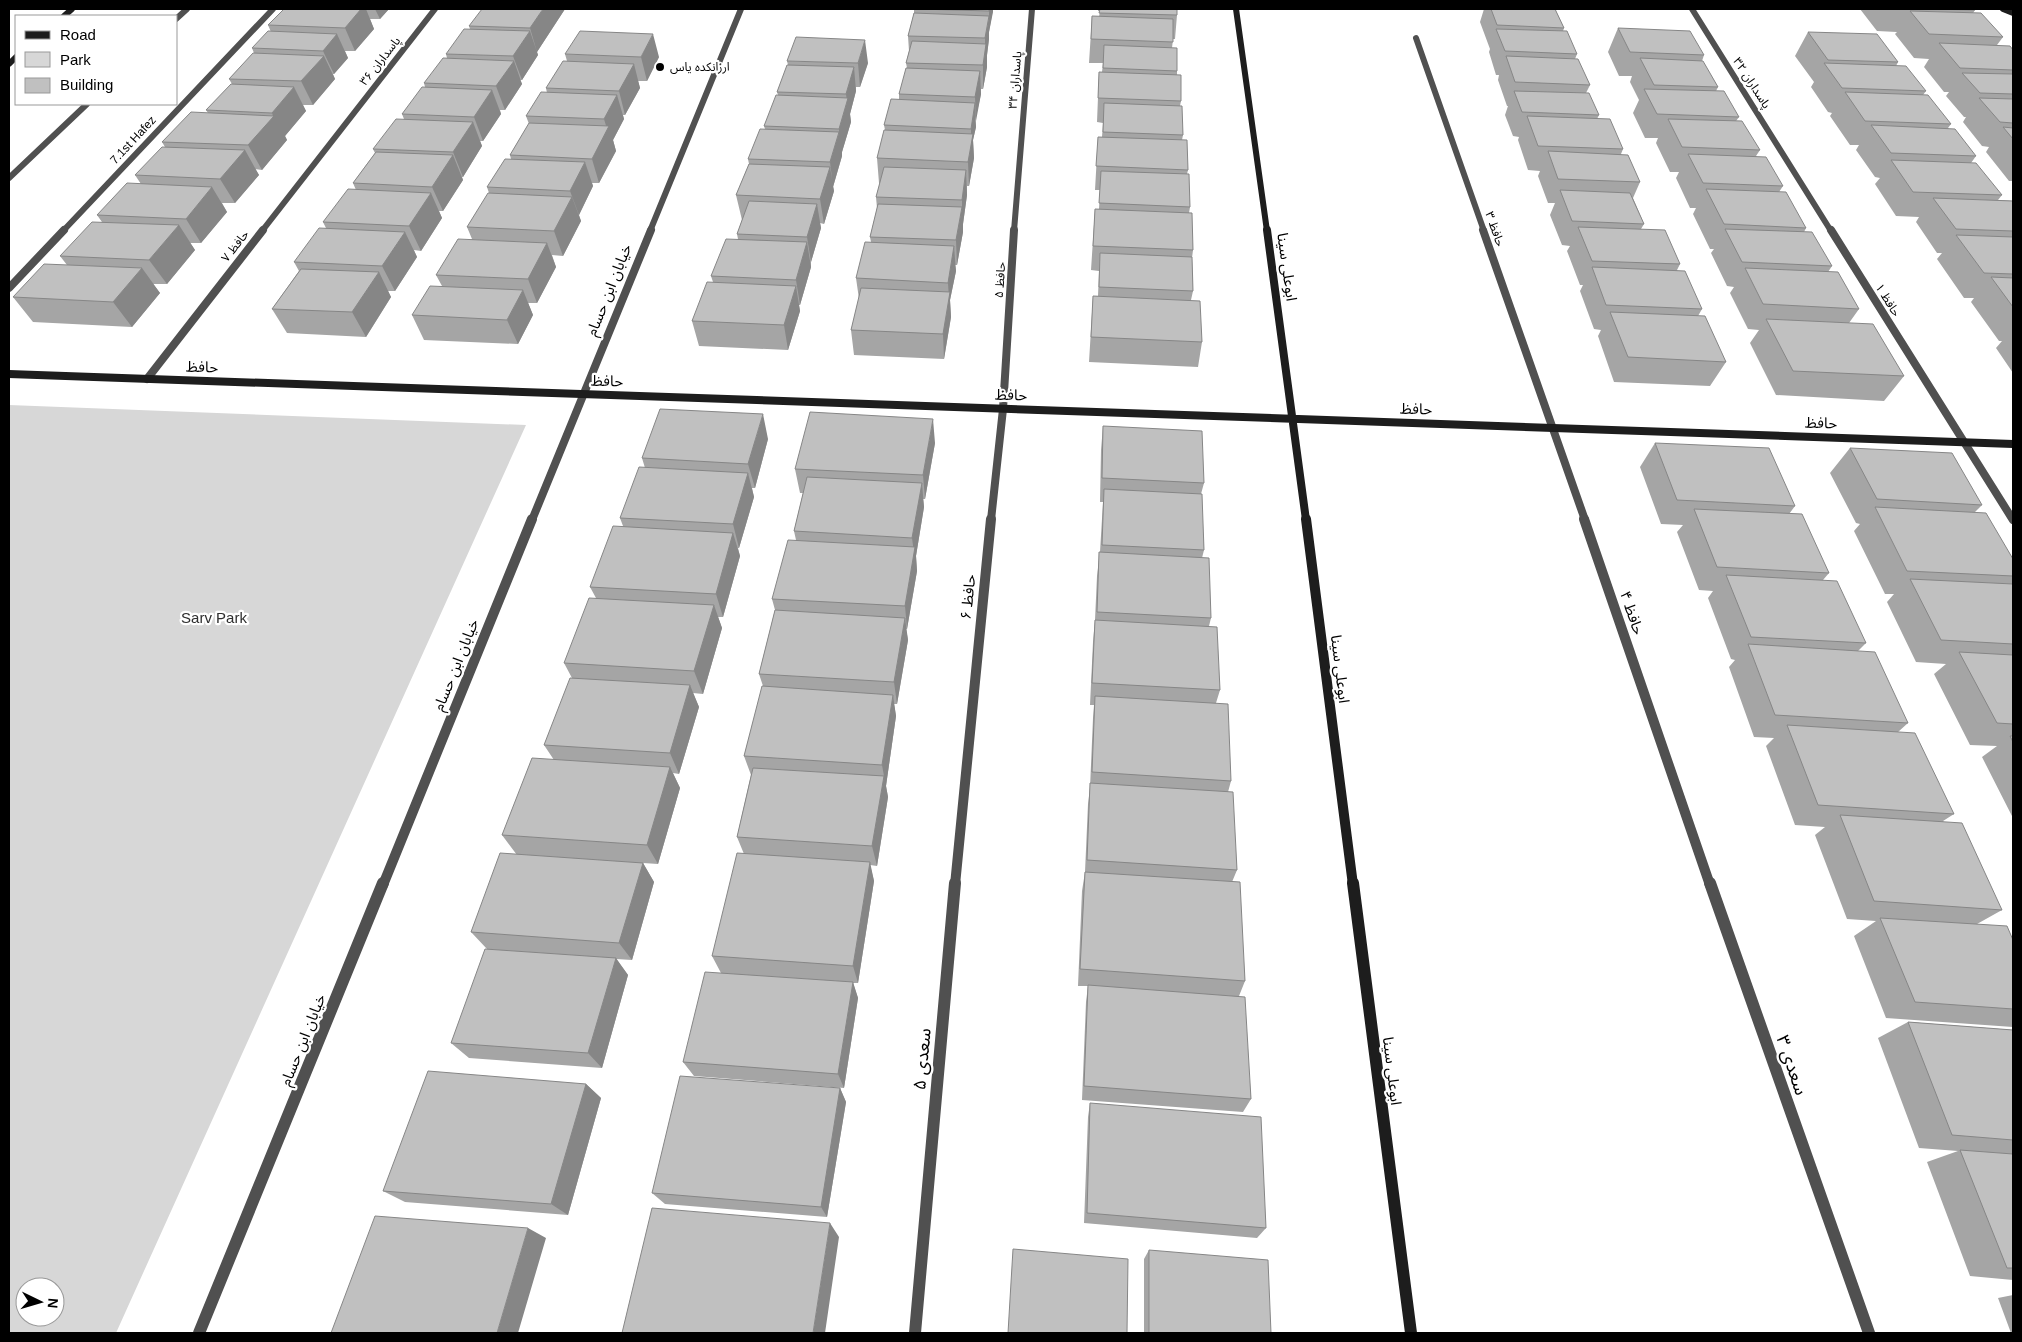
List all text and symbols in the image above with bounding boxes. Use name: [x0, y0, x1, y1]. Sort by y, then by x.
legend: [15, 15, 178, 105]
text: Road: [60, 26, 96, 43]
street label: پاسداران ۳۶: [357, 34, 404, 89]
street label: پاسداران ۳۴: [1005, 50, 1026, 110]
text: Park: [60, 51, 91, 68]
street label: پاسداران ۳۲: [1729, 55, 1774, 112]
place label: ارزانکده یاس: [670, 60, 730, 74]
marker: ارزانکده یاس: [654, 61, 666, 73]
text: Building: [60, 76, 113, 93]
street label: 7.1st Hafez: [107, 113, 159, 167]
street label: حافظ ۳: [1483, 210, 1507, 248]
street label: حافظ ۷: [218, 227, 252, 265]
street label: ابوعلی سینا: [1273, 232, 1301, 302]
street label: خیابان ابن حسام: [582, 241, 638, 339]
street label: حافظ ۵: [992, 262, 1008, 298]
street label: حافظ ۱: [1872, 281, 1904, 319]
street label: حافظ: [186, 357, 219, 376]
street label: حافظ: [591, 371, 624, 390]
street label: حافظ: [995, 385, 1028, 404]
street label: حافظ: [1400, 399, 1433, 418]
street label: حافظ: [1805, 413, 1838, 432]
street label: حافظ ۶: [957, 573, 978, 620]
street label: حافظ ۴: [1617, 589, 1648, 637]
park label: Sarv Park: [181, 609, 247, 626]
street label: خیابان ابن حسام: [429, 616, 485, 714]
street label: ابوعلی سینا: [1327, 634, 1353, 704]
street label: خیابان ابن حسام: [276, 991, 332, 1089]
street label: سعدی ۵: [909, 1027, 936, 1091]
street label: سعدی ۳: [1771, 1032, 1812, 1098]
street label: ابوعلی سینا: [1379, 1036, 1405, 1106]
north arrow: [15, 1277, 65, 1327]
text: N: [45, 1297, 61, 1309]

